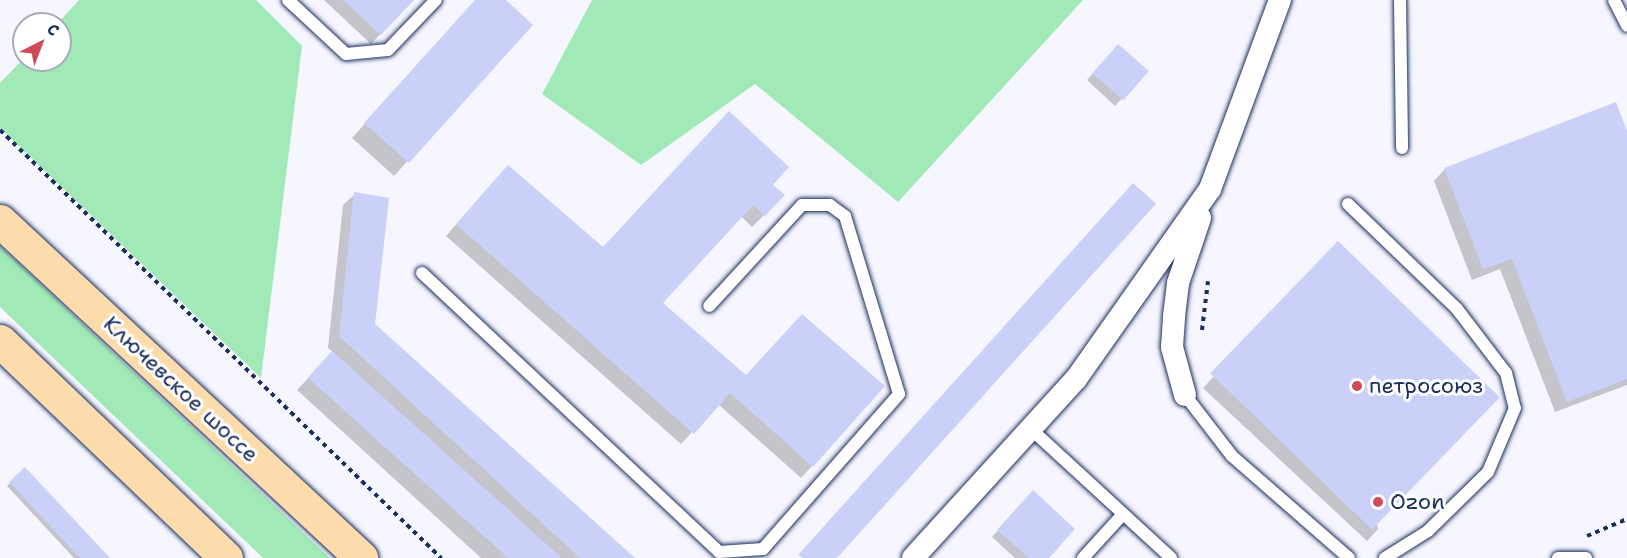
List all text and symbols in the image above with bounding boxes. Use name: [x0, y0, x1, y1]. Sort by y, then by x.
north arrow: [12, 12, 72, 72]
text: С: [42, 19, 64, 41]
street label: Ключевское шоссе: [98, 310, 264, 468]
place label: петросоюз: [1369, 373, 1483, 399]
marker: петросоюз: [1350, 379, 1364, 393]
place label: Ozon: [1390, 489, 1445, 515]
marker: Ozon: [1371, 495, 1385, 509]

